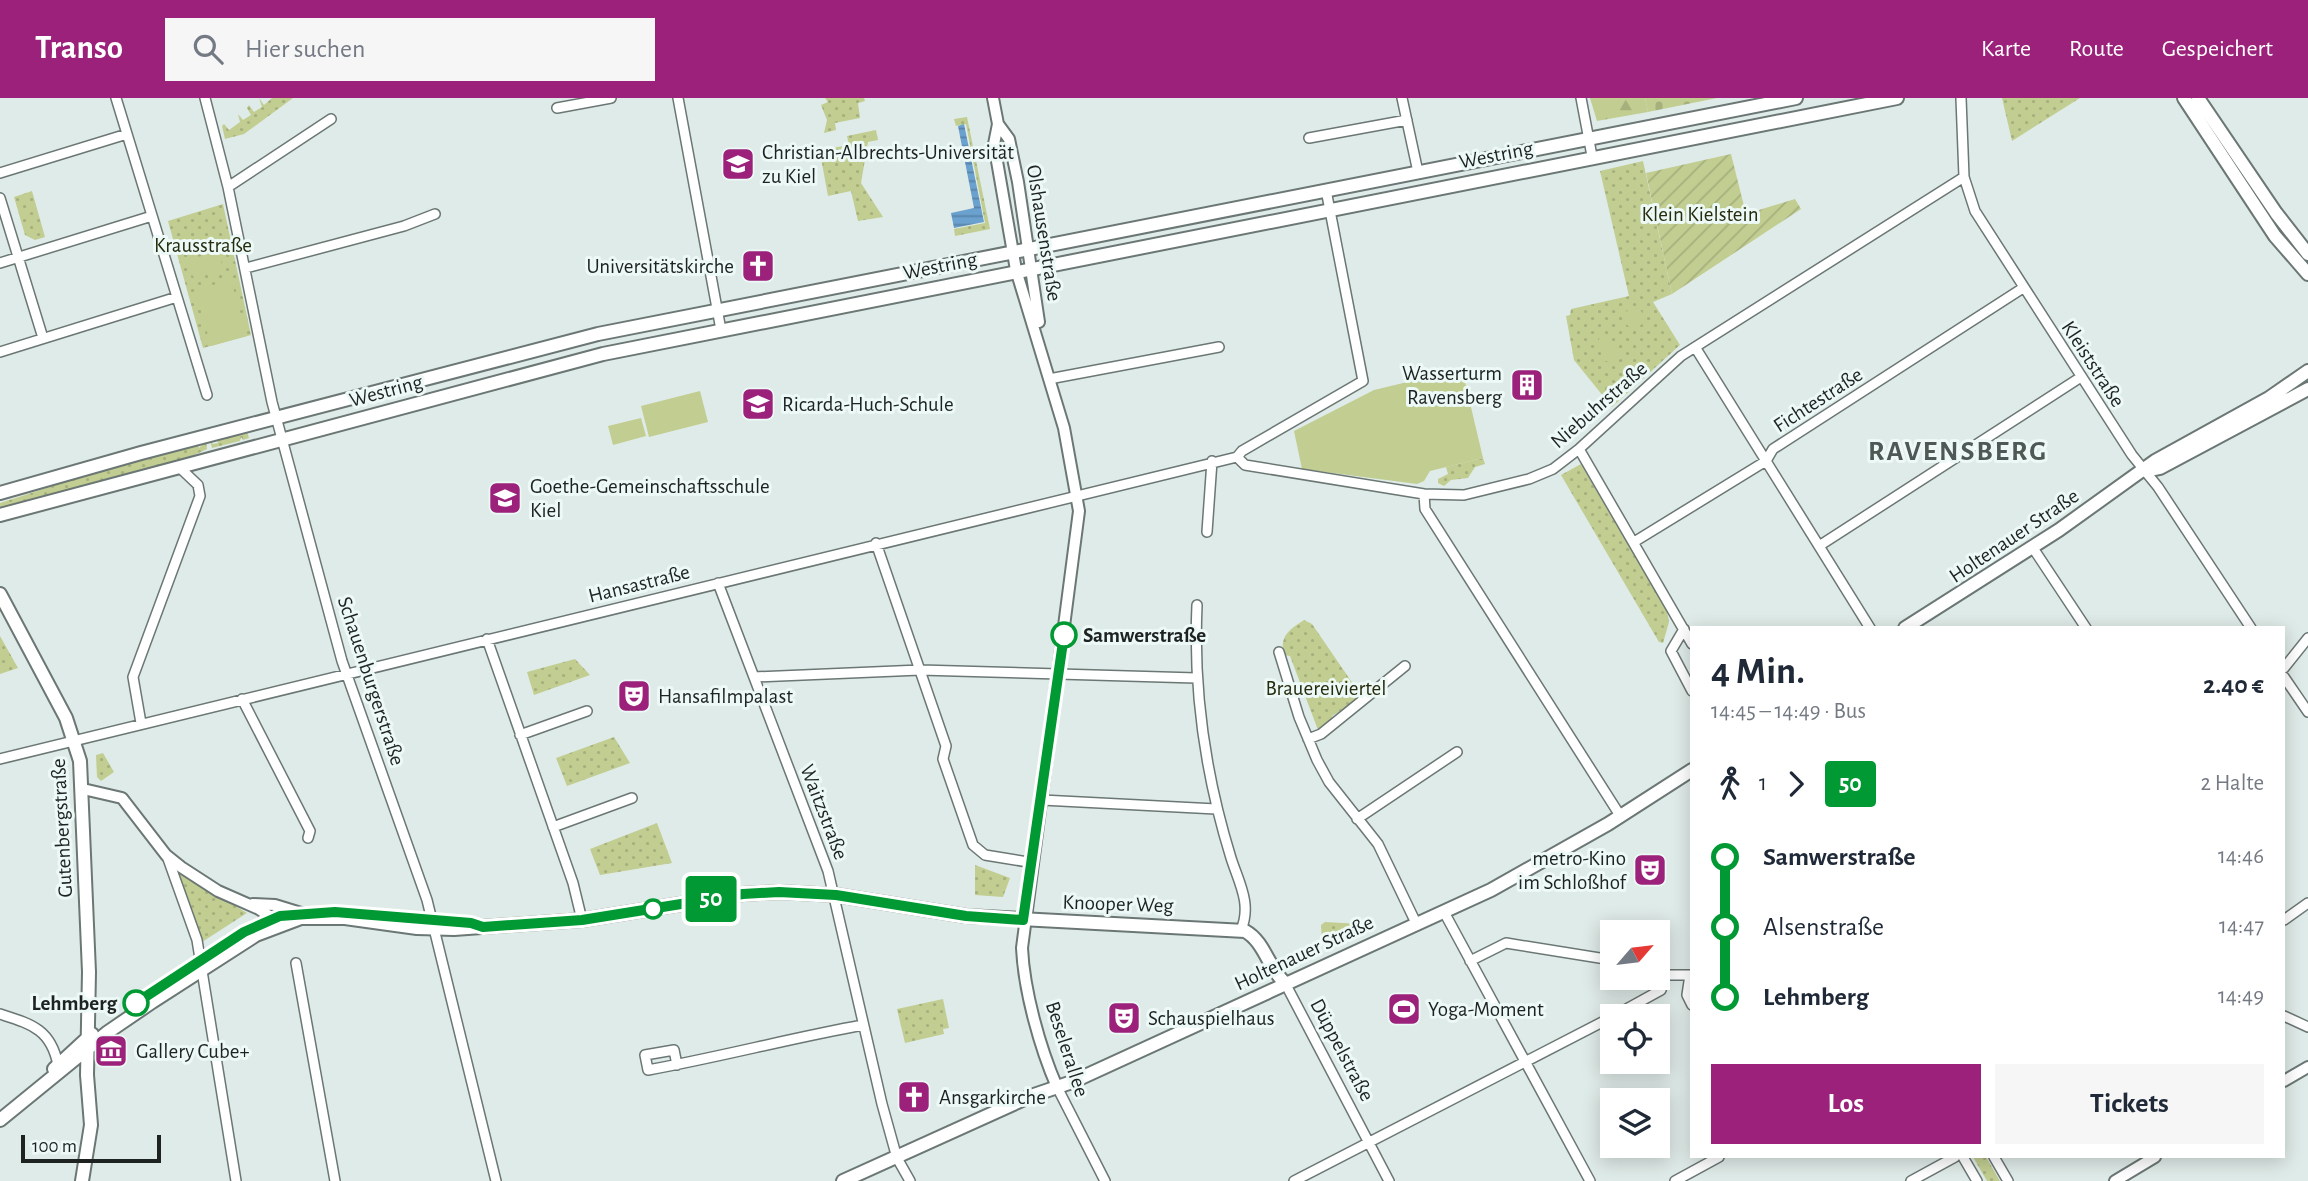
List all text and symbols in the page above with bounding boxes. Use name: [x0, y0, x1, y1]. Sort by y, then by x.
search box: [165, 18, 655, 81]
icon: search: [189, 30, 227, 68]
text: Transo: [35, 32, 123, 65]
text: Hier suchen: [245, 36, 366, 62]
text: Karte: [1981, 37, 2031, 61]
text: Route: [2069, 37, 2124, 61]
text: Gespeichert: [2162, 37, 2273, 61]
street label: Westring: [1457, 137, 1536, 172]
place label: Christian-Albrechts-Universität zu Kiel: [762, 142, 1014, 187]
school or university icon: Christian-Albrechts-Universität zu Kiel: [719, 145, 757, 183]
street label: Olshausenstraße: [1023, 163, 1065, 303]
park label: Klein Kielstein: [1642, 204, 1758, 225]
park label: Krausstraße: [154, 235, 252, 256]
church icon: Universitätskirche: [739, 247, 777, 285]
street label: Westring: [901, 248, 980, 283]
place label: Universitätskirche: [586, 256, 734, 277]
street label: Kleiststraße: [2058, 317, 2128, 411]
street label: Niebuhrstraße: [1547, 358, 1651, 452]
place label: Wasserturm Ravensberg: [1402, 363, 1503, 408]
street label: Fichtestraße: [1770, 364, 1866, 436]
building icon: Wasserturm Ravensberg: [1508, 366, 1546, 404]
street label: Westring: [347, 371, 426, 411]
school or university icon: Ricarda-Huch-Schule: [739, 385, 777, 423]
place label: Ricarda-Huch-Schule: [782, 394, 954, 415]
district label: RAVENSBERG: [1868, 438, 2048, 466]
place label: Goethe-Gemeinschaftsschule Kiel: [530, 476, 770, 521]
school or university icon: Goethe-Gemeinschaftsschule Kiel: [486, 479, 524, 517]
street label: Holtenauer Straße: [1946, 485, 2082, 587]
street label: Hansastraße: [586, 561, 692, 607]
street label: Schauenburgerstraße: [334, 594, 408, 768]
marker: Samwerstraße: [1051, 622, 1077, 648]
place label: Samwerstraße: [1083, 625, 1206, 646]
text: 4 Min.: [1711, 653, 1805, 691]
text: 2.40 €: [2203, 672, 2264, 698]
theatre icon: Hansafilmpalast: [615, 677, 653, 715]
park label: Brauereiviertel: [1266, 678, 1386, 699]
place label: Hansafilmpalast: [658, 686, 793, 707]
text: 14:45 – 14:49 · Bus: [1711, 700, 1866, 723]
street label: Gutenbergstraße: [48, 758, 76, 898]
street label: Waitzstraße: [796, 762, 852, 862]
icon: walk: [1711, 765, 1749, 803]
icon: forward: [1777, 765, 1815, 803]
text: 1: [1759, 772, 1767, 795]
text: 50: [1839, 772, 1862, 796]
text: 2 Halte: [2201, 772, 2264, 795]
text: Samwerstraße: [1763, 844, 1916, 870]
text: 14:46: [2218, 845, 2264, 868]
place label: metro-Kino im Schloßhof: [1518, 848, 1628, 893]
theatre icon: metro-Kino im Schloßhof: [1631, 851, 1669, 889]
line badge: 50: [680, 876, 742, 922]
text: 50: [700, 887, 722, 911]
street label: Knooper Weg: [1062, 892, 1175, 916]
unlabelled marker: [643, 899, 663, 919]
street label: Holtenauer Straße: [1231, 912, 1377, 994]
text: Alsenstraße: [1763, 914, 1884, 940]
text: 14:47: [2219, 915, 2264, 938]
north arrow: [1600, 920, 1670, 990]
map controls: [1600, 920, 1670, 1158]
text: Lehmberg: [1763, 984, 1869, 1010]
text: 14:49: [2218, 985, 2264, 1008]
marker: Lehmberg: [123, 990, 149, 1016]
sports icon: Yoga-Moment: [1385, 990, 1423, 1028]
place label: Lehmberg: [32, 993, 117, 1014]
street label: Düppelstraße: [1306, 995, 1378, 1105]
street label: Beselerallee: [1042, 999, 1092, 1099]
theatre icon: Schauspielhaus: [1105, 999, 1143, 1037]
place label: Yoga-Moment: [1428, 999, 1544, 1020]
button: locate: [1600, 1004, 1670, 1074]
place label: Schauspielhaus: [1148, 1008, 1274, 1029]
museum icon: Gallery Cube+: [92, 1032, 130, 1070]
place label: Gallery Cube+: [136, 1041, 250, 1062]
button: Los: [1711, 1064, 1981, 1144]
button: Tickets: [1995, 1064, 2264, 1144]
church icon: Ansgarkirche: [895, 1078, 933, 1116]
place label: Ansgarkirche: [939, 1087, 1046, 1108]
button: layers: [1600, 1088, 1670, 1158]
scale bar: [21, 1132, 161, 1164]
text: 100 m: [32, 1137, 77, 1156]

